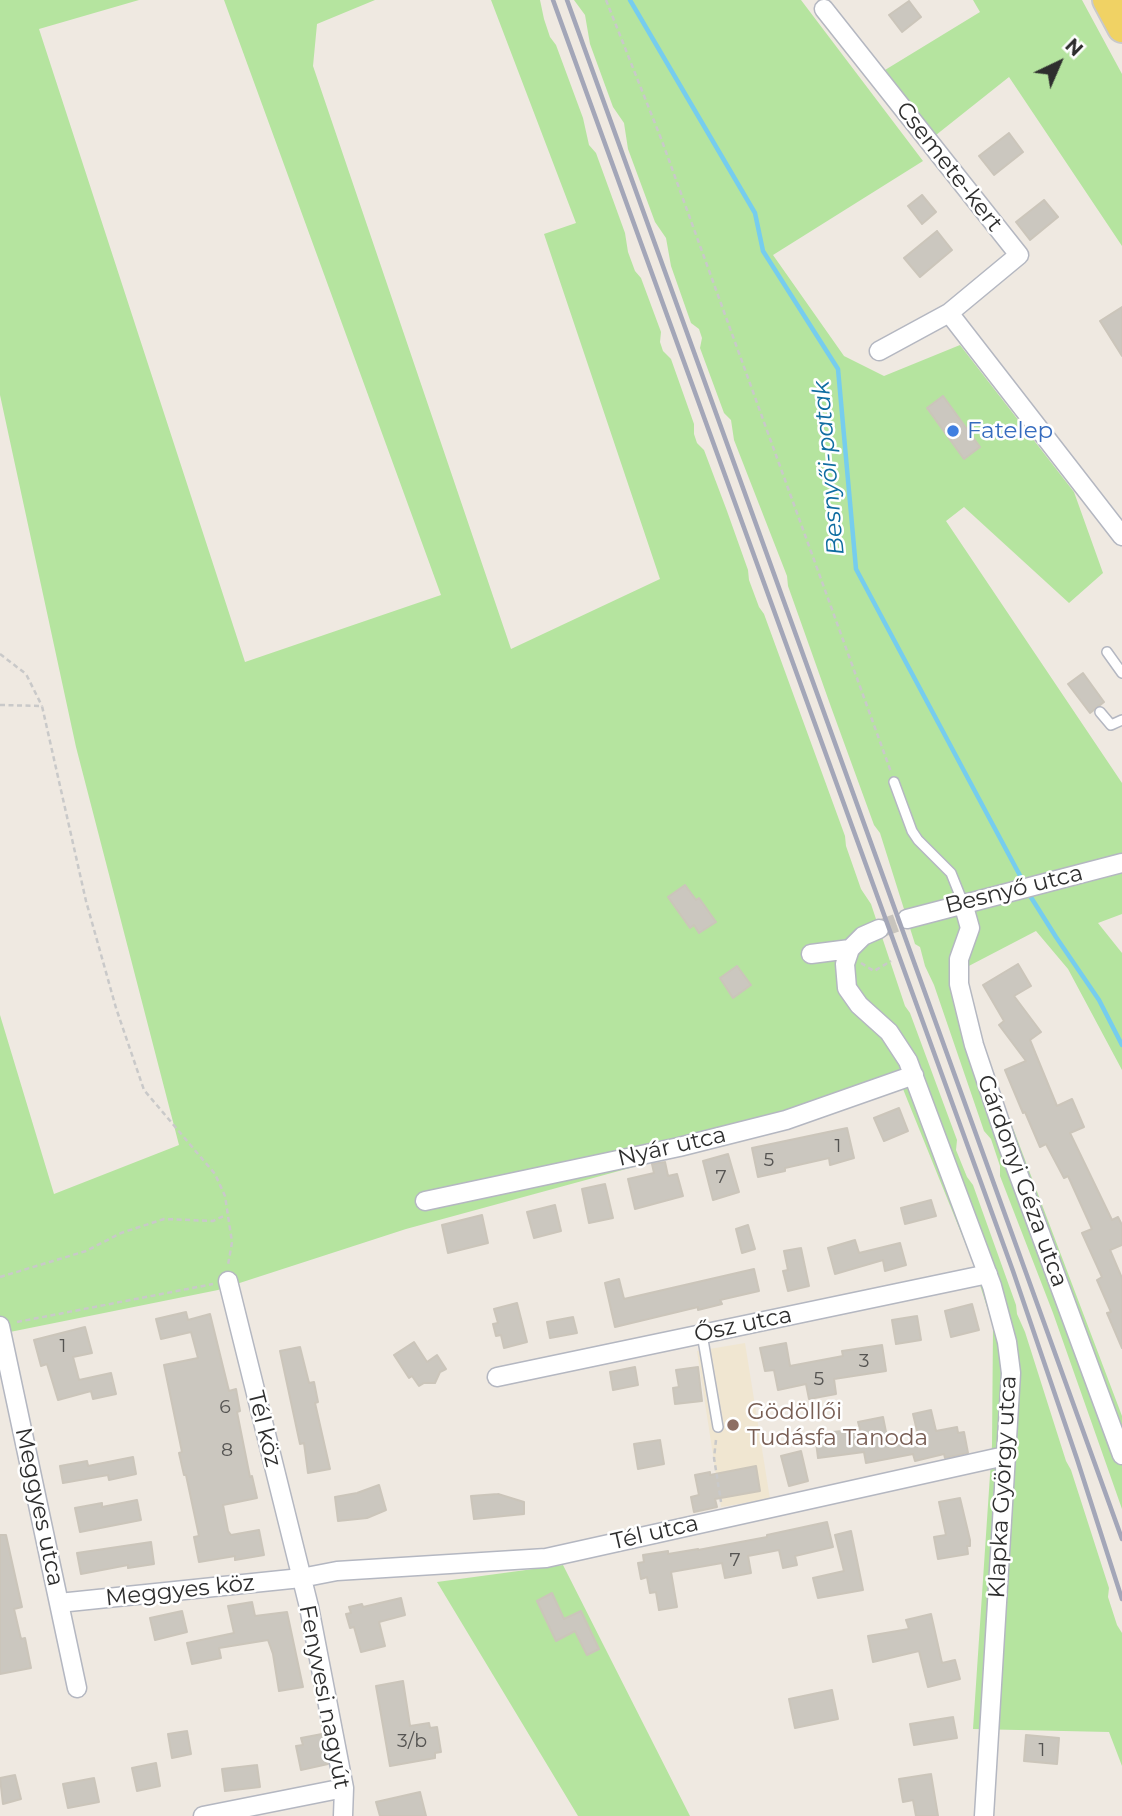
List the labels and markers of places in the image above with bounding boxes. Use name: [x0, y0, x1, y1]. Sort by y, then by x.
place label: Fatelep: [967, 417, 1053, 445]
marker: Fatelep: [945, 423, 961, 439]
place label: Gödöllői Tudásfa Tanoda: [747, 1398, 928, 1452]
marker: Gödöllői Tudásfa Tanoda: [725, 1417, 741, 1433]

